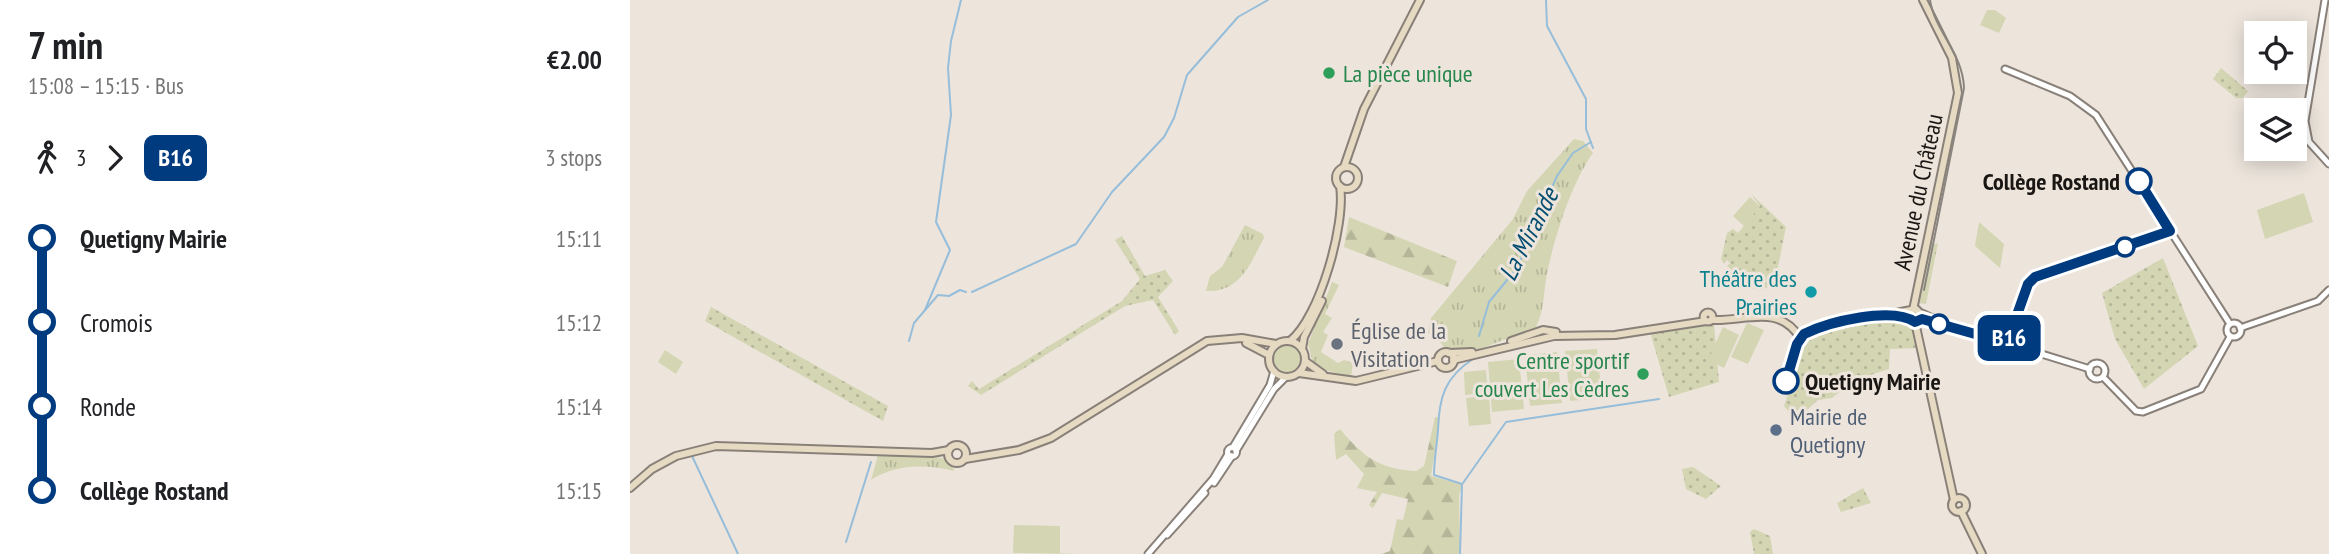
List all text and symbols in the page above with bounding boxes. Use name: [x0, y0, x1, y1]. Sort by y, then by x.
text: 7 min: [28, 20, 103, 69]
map controls: [2244, 21, 2307, 161]
button: locate: [2244, 21, 2307, 84]
text: €2.00: [547, 43, 602, 76]
place label: La pièce unique: [1343, 58, 1473, 89]
marker: La pièce unique: [1321, 65, 1337, 81]
text: 15:08 – 15:15 · Bus: [28, 71, 184, 100]
button: layers: [2244, 98, 2307, 161]
street label: Avenue du Château: [1886, 111, 1950, 273]
icon: walk: [28, 139, 66, 177]
icon: forward: [96, 139, 134, 177]
text: B16: [158, 142, 193, 173]
text: 3: [76, 143, 86, 172]
text: 3 stops: [545, 143, 602, 172]
place label: Collège Rostand: [1983, 166, 2120, 197]
marker: Collège Rostand: [2126, 168, 2152, 194]
water label: La Mirande: [1491, 180, 1566, 286]
text: Quetigny Mairie: [80, 222, 227, 255]
text: 15:11: [556, 224, 602, 253]
unlabelled marker: [2115, 237, 2135, 257]
place label: Théâtre des Prairies: [1700, 263, 1797, 322]
marker: Théâtre des Prairies: [1803, 284, 1819, 300]
text: Cromois: [80, 306, 153, 339]
text: 15:12: [556, 308, 602, 337]
unlabelled marker: [1929, 314, 1949, 334]
place label: Église de la Visitation: [1350, 315, 1446, 374]
line badge: B16: [1969, 315, 2049, 361]
text: B16: [1992, 322, 2026, 353]
marker: Église de la Visitation: [1329, 336, 1345, 352]
place label: Centre sportif couvert Les Cèdres: [1475, 345, 1630, 404]
marker: Centre sportif couvert Les Cèdres: [1635, 366, 1651, 382]
place label: Quetigny Mairie: [1805, 366, 1941, 397]
marker: Quetigny Mairie: [1773, 368, 1799, 394]
text: Ronde: [80, 390, 136, 423]
text: 15:14: [556, 392, 602, 421]
place label: Mairie de Quetigny: [1790, 401, 1867, 460]
marker: Mairie de Quetigny: [1768, 422, 1784, 438]
text: Collège Rostand: [80, 474, 229, 507]
text: 15:15: [556, 476, 602, 505]

